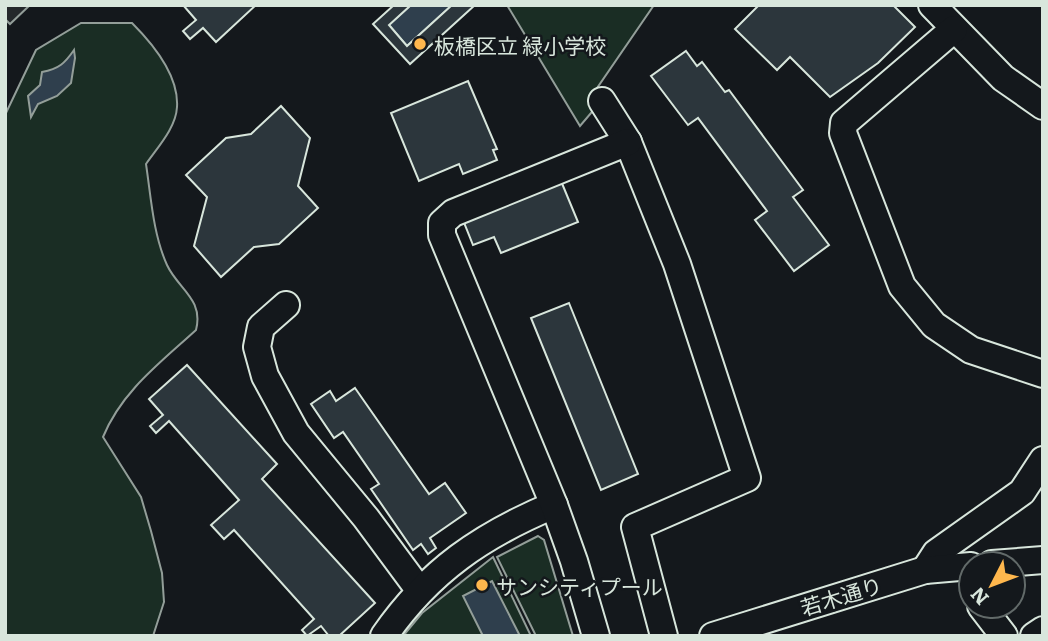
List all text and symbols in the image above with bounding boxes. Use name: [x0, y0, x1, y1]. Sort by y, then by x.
place label: 板橋区立 緑小学校: [434, 29, 606, 60]
marker: 板橋区立 緑小学校: [412, 36, 428, 52]
north arrow: [957, 550, 1027, 620]
street label: 若木通り: [796, 568, 886, 622]
place label: サンシティプール: [496, 570, 663, 601]
marker: サンシティプール: [474, 577, 490, 593]
text: N: [963, 582, 994, 612]

